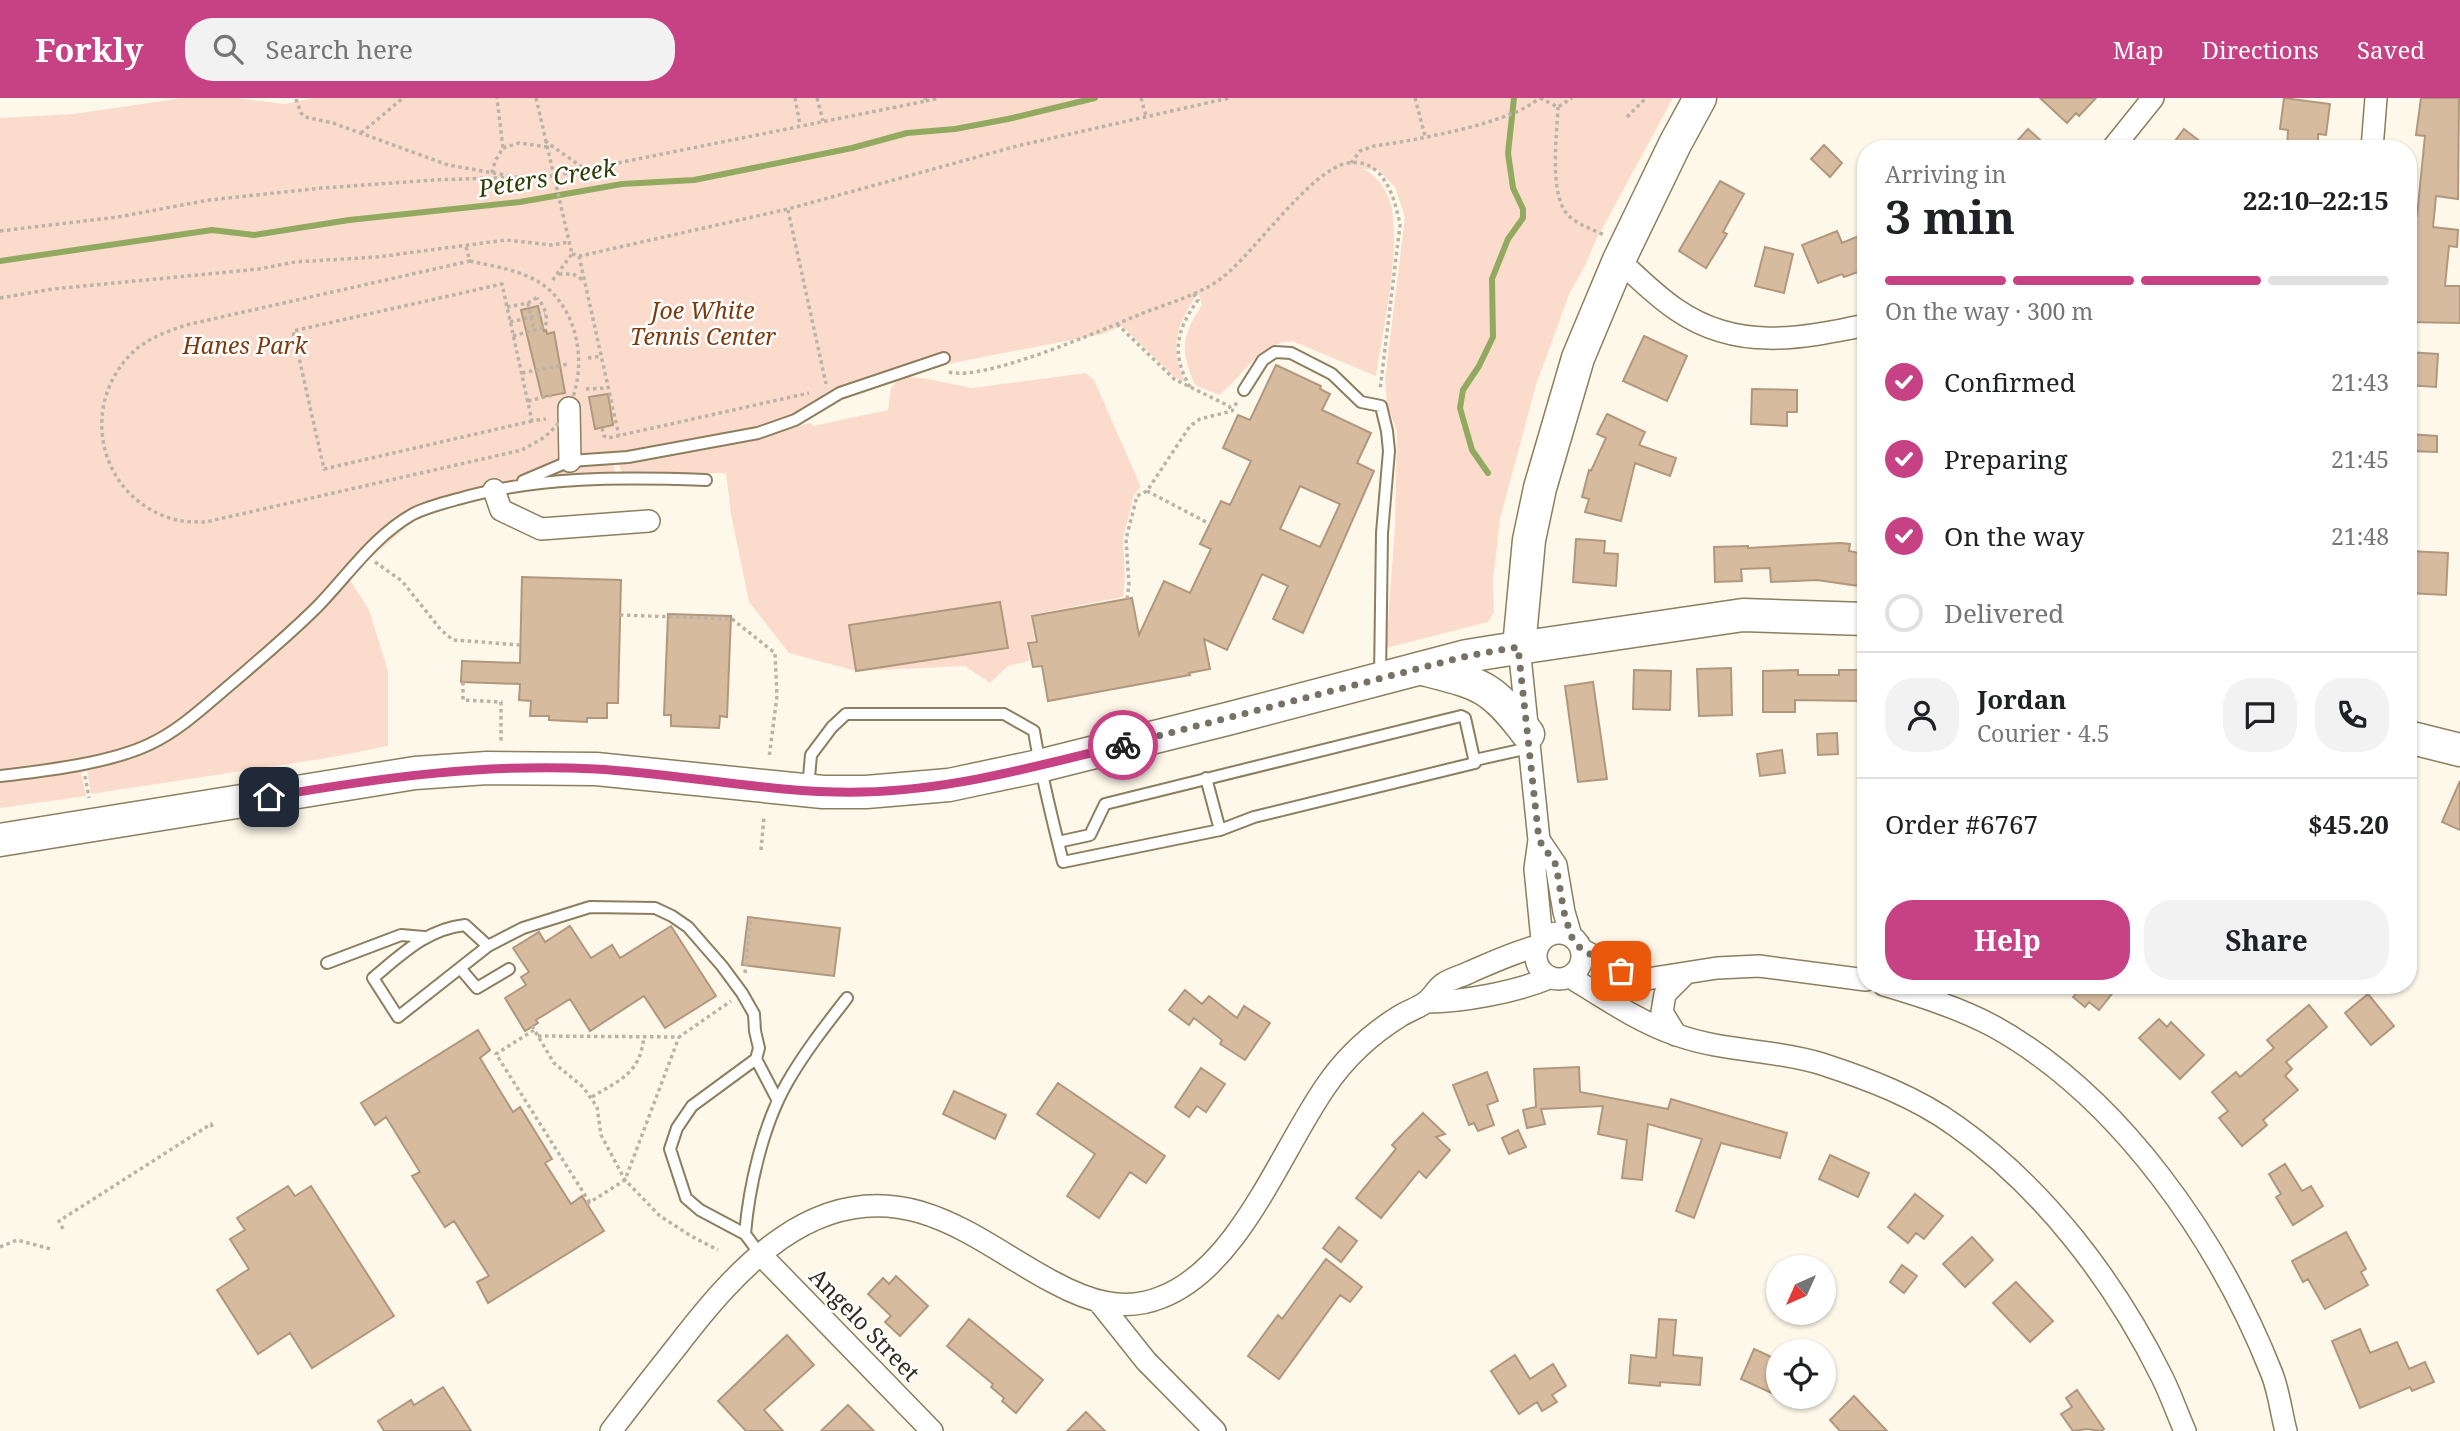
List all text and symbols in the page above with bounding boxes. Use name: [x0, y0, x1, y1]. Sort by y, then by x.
search box: [185, 18, 675, 81]
text: Forkly: [35, 27, 143, 72]
icon: search: [209, 30, 247, 68]
text: Search here: [265, 31, 413, 67]
text: Map: [2113, 33, 2164, 66]
text: Directions: [2202, 33, 2319, 66]
text: Saved: [2357, 33, 2425, 66]
water label: Peters Creek: [475, 150, 620, 204]
text: Arriving in: [1885, 158, 2006, 190]
text: 22:10–22:15: [2243, 182, 2389, 218]
text: 3 min: [1885, 185, 2015, 247]
park label: Joe White Tennis Center: [630, 294, 776, 352]
text: On the way · 300 m: [1885, 295, 2093, 327]
park label: Hanes Park: [182, 329, 308, 361]
icon: check: [1885, 363, 1923, 401]
text: Confirmed: [1944, 364, 2076, 400]
text: 21:43: [2331, 366, 2389, 398]
icon: check: [1885, 440, 1923, 478]
text: Preparing: [1944, 441, 2068, 477]
text: 21:45: [2331, 443, 2389, 475]
icon: check: [1885, 517, 1923, 555]
text: On the way: [1944, 518, 2084, 554]
text: 21:48: [2331, 520, 2389, 552]
text: Delivered: [1944, 595, 2064, 631]
button: person: [1885, 678, 1959, 752]
button: chat: [2223, 678, 2297, 752]
button: phone: [2315, 678, 2389, 752]
text: Jordan: [1977, 681, 2067, 717]
courier: [1088, 710, 1158, 780]
text: Courier · 4.5: [1977, 717, 2110, 749]
icon: bike: [1104, 726, 1142, 764]
pin: [239, 767, 299, 827]
icon: home: [250, 778, 288, 816]
text: Order #6767: [1885, 806, 2038, 842]
text: $45.20: [2308, 806, 2389, 842]
button: Help: [1885, 900, 2130, 980]
button: Share: [2144, 900, 2389, 980]
pin: [1591, 941, 1651, 1001]
icon: bag: [1602, 952, 1640, 990]
north arrow: [1766, 1255, 1836, 1325]
map controls: [1766, 1255, 1836, 1409]
street label: Angelo Street: [803, 1260, 927, 1388]
button: locate: [1766, 1339, 1836, 1409]

